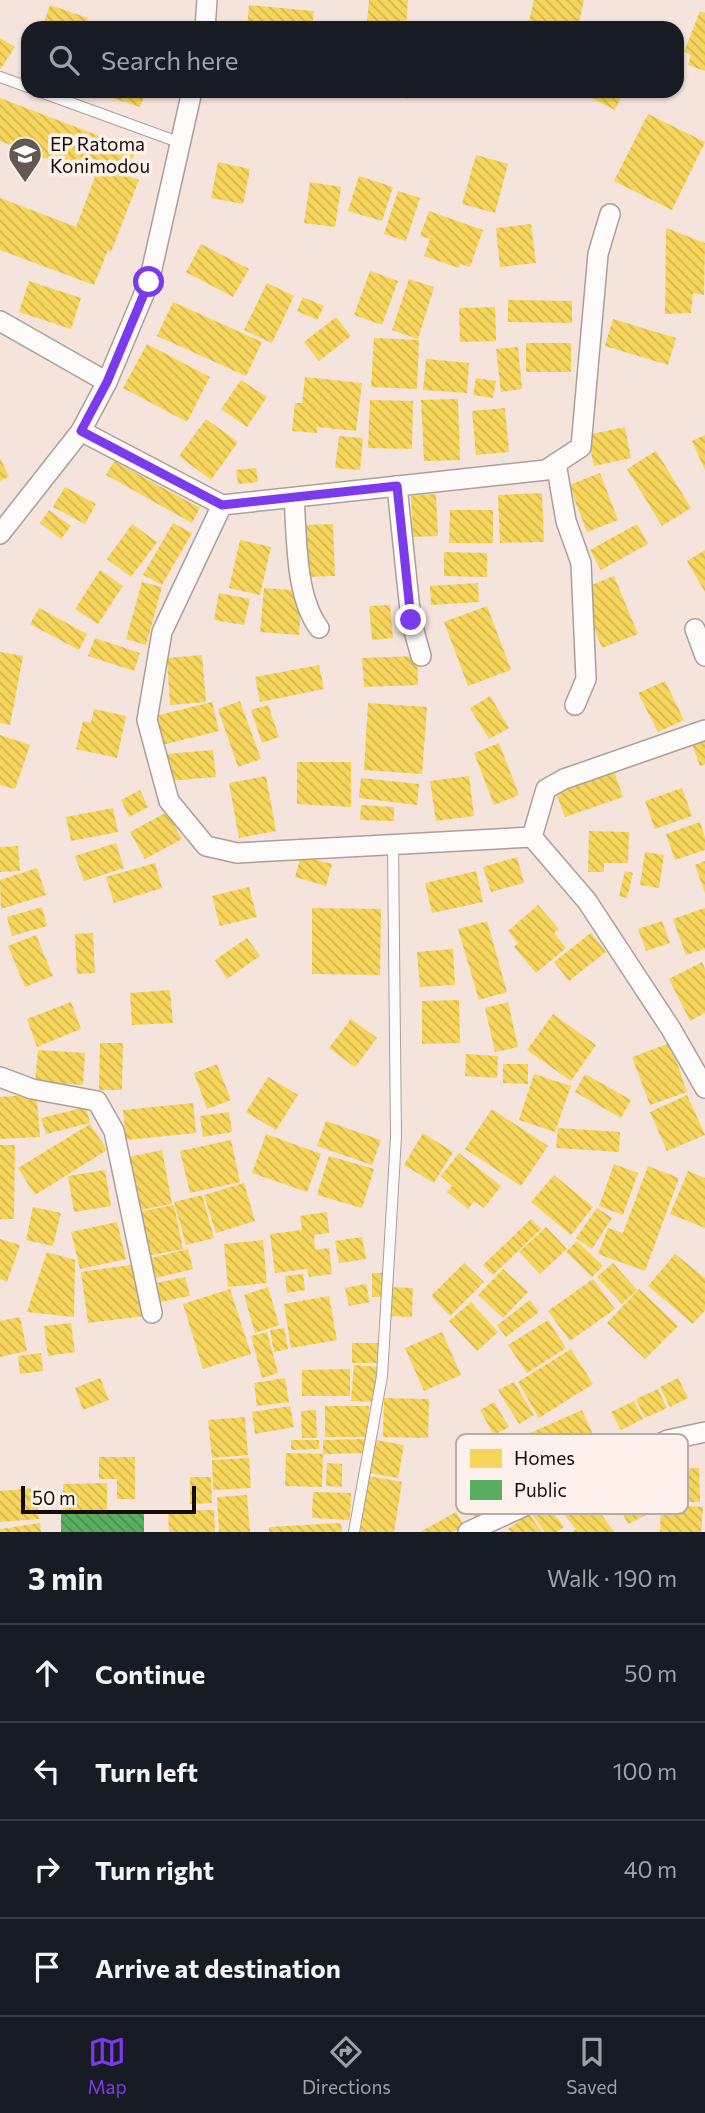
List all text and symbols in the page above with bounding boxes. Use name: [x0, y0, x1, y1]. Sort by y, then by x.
search box: [21, 21, 684, 98]
icon: search: [45, 41, 83, 79]
text: Search here: [101, 44, 239, 75]
place label: EP Ratoma Konimodou: [50, 132, 150, 177]
school or university icon: EP Ratoma Konimodou: [6, 135, 44, 184]
route start: [133, 266, 164, 297]
route end: [395, 604, 426, 635]
legend: [456, 1434, 688, 1514]
text: Homes: [514, 1446, 575, 1469]
text: Public: [514, 1478, 567, 1501]
scale bar: [21, 1483, 196, 1515]
text: 50 m: [32, 1486, 76, 1509]
text: 3 min: [28, 1559, 103, 1596]
text: Walk · 190 m: [547, 1564, 677, 1592]
icon: ahead: [28, 1654, 66, 1692]
text: Continue: [95, 1658, 205, 1689]
text: 50 m: [624, 1659, 677, 1687]
icon: left: [28, 1752, 66, 1790]
text: Turn left: [95, 1756, 198, 1787]
text: 100 m: [613, 1757, 677, 1785]
icon: right: [28, 1850, 66, 1888]
text: Turn right: [95, 1854, 214, 1885]
text: 40 m: [624, 1855, 677, 1883]
icon: arrive: [28, 1948, 66, 1986]
text: Arrive at destination: [95, 1952, 341, 1983]
tab: Map: [88, 2033, 127, 2098]
tab: Directions: [302, 2033, 391, 2098]
tab: Saved: [566, 2033, 617, 2098]

